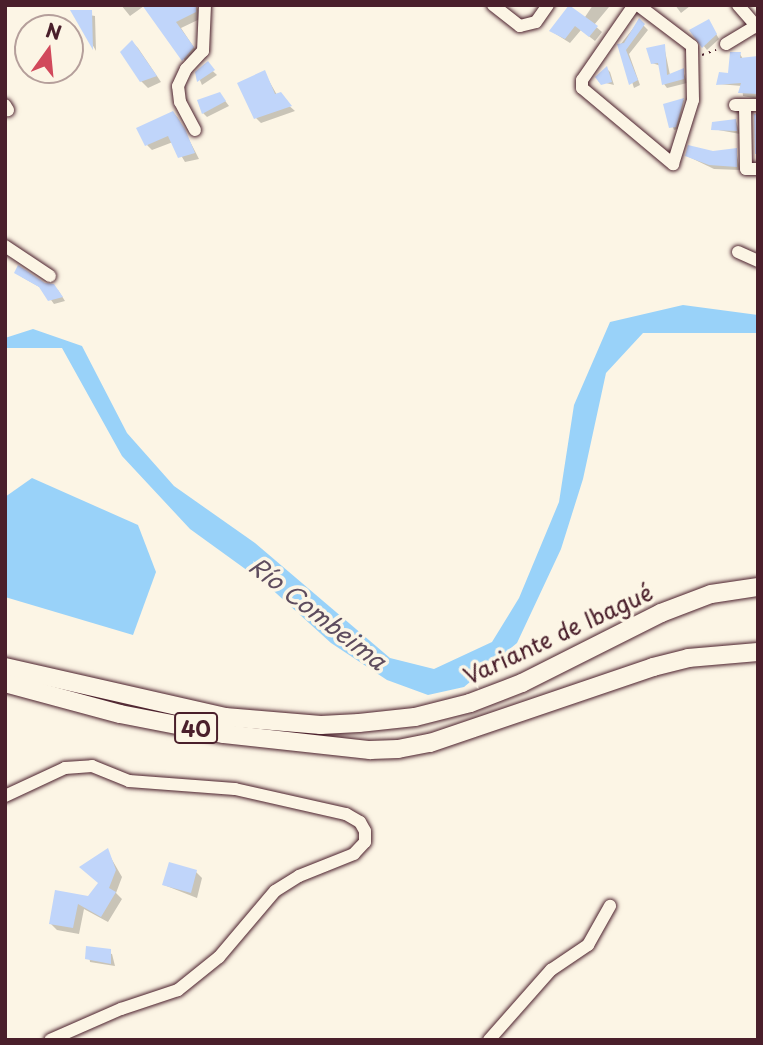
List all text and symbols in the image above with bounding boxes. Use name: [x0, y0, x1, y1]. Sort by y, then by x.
north arrow: [14, 14, 84, 84]
text: N: [43, 15, 65, 46]
water label: Río Combeima: [243, 550, 393, 676]
street label: Variante de Ibagué: [457, 577, 659, 691]
road number: 40: [173, 710, 219, 746]

